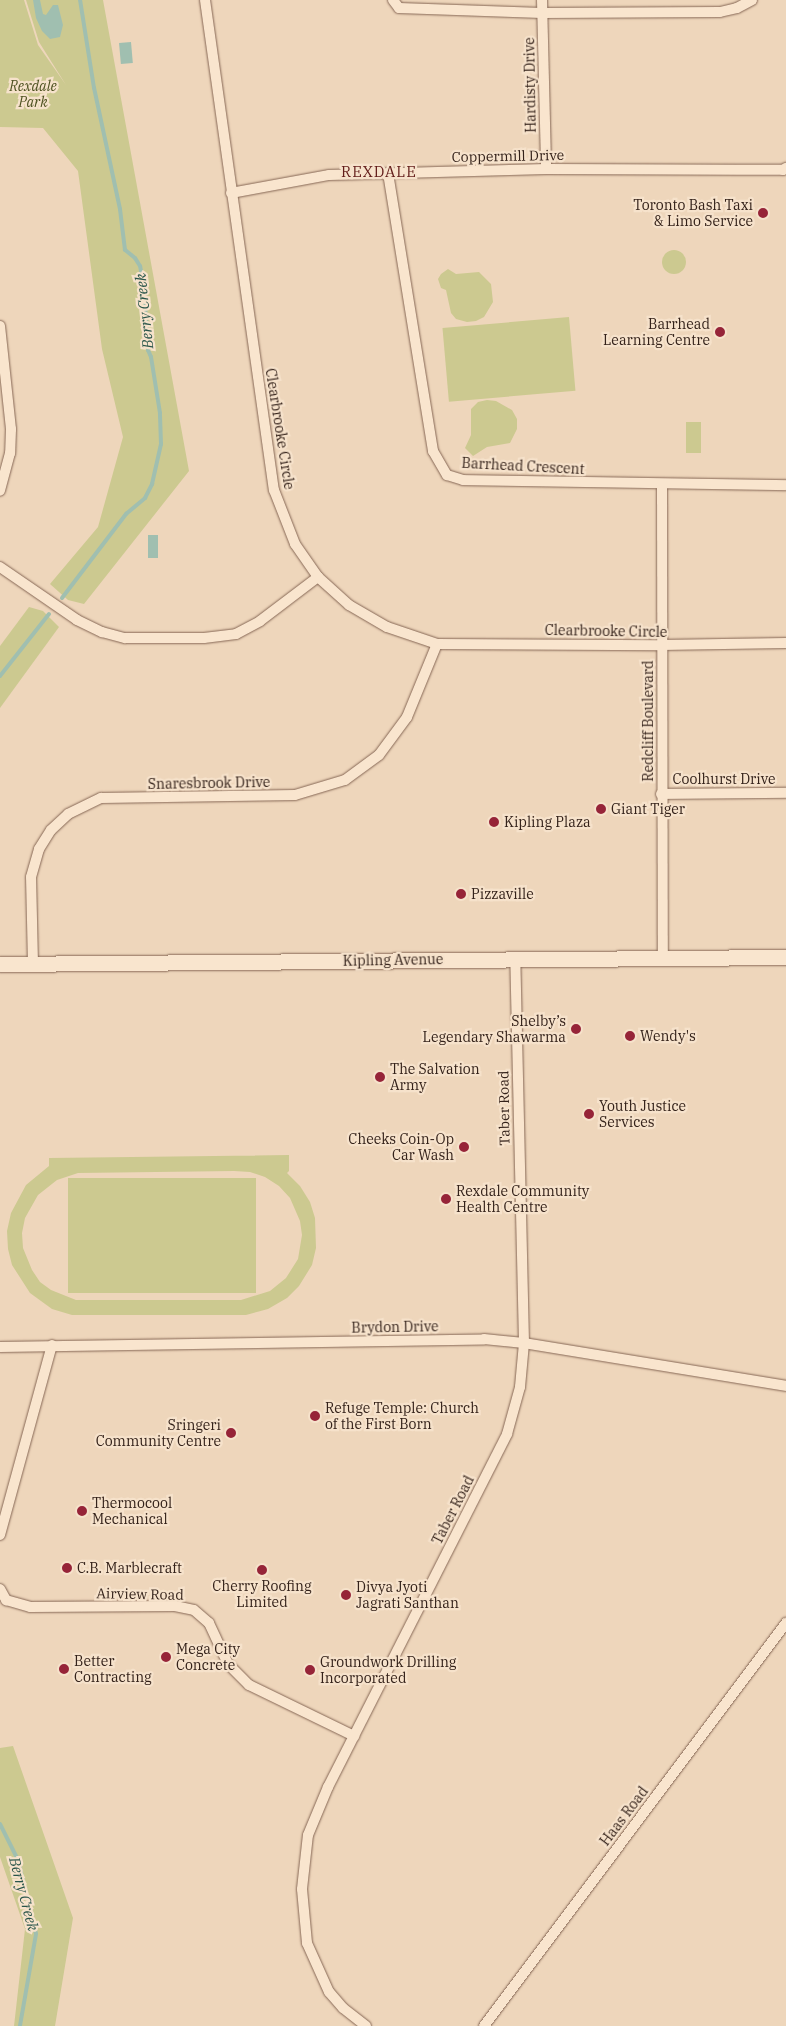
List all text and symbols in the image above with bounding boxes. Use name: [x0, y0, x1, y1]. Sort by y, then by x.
street label: Hardisty Drive: [521, 37, 539, 133]
park label: Rexdale Park: [9, 78, 57, 110]
street label: Coppermill Drive: [452, 147, 564, 165]
district label: REXDALE: [340, 163, 418, 181]
place label: Toronto Bash Taxi & Limo Service: [633, 197, 753, 230]
marker: Toronto Bash Taxi & Limo Service: [757, 207, 769, 219]
water label: Berry Creek: [131, 272, 157, 350]
place label: Barrhead Learning Centre: [603, 316, 710, 348]
marker: Barrhead Learning Centre: [714, 326, 726, 338]
street label: Clearbrooke Circle: [262, 367, 298, 491]
street label: Barrhead Crescent: [461, 454, 585, 478]
street label: Clearbrooke Circle: [545, 622, 667, 640]
street label: Redcliff Boulevard: [640, 660, 656, 782]
street label: Coolhurst Drive: [673, 771, 775, 787]
street label: Snaresbrook Drive: [148, 774, 270, 792]
place label: Giant Tiger: [611, 801, 685, 817]
marker: Giant Tiger: [595, 803, 607, 815]
place label: Kipling Plaza: [504, 814, 591, 830]
marker: Kipling Plaza: [488, 816, 500, 828]
place label: Pizzaville: [471, 886, 534, 902]
marker: Pizzaville: [455, 888, 467, 900]
street label: Kipling Avenue: [343, 951, 443, 969]
place label: Shelby’s Legendary Shawarma: [423, 1013, 566, 1046]
marker: Shelby’s Legendary Shawarma: [570, 1023, 582, 1035]
place label: Wendy's: [640, 1028, 696, 1044]
marker: Wendy's: [624, 1030, 636, 1042]
place label: The Salvation Army: [390, 1061, 480, 1094]
street label: Taber Road: [495, 1070, 513, 1146]
marker: The Salvation Army: [374, 1071, 386, 1083]
place label: Youth Justice Services: [599, 1098, 686, 1130]
marker: Youth Justice Services: [583, 1108, 595, 1120]
place label: Cheeks Coin-Op Car Wash: [348, 1131, 454, 1164]
marker: Cheeks Coin-Op Car Wash: [458, 1141, 470, 1153]
place label: Rexdale Community Health Centre: [456, 1183, 589, 1216]
marker: Rexdale Community Health Centre: [440, 1193, 452, 1205]
street label: Brydon Drive: [351, 1318, 439, 1336]
place label: Refuge Temple: Church of the First Born: [325, 1400, 479, 1432]
marker: Refuge Temple: Church of the First Born: [309, 1410, 321, 1422]
place label: Sringeri Community Centre: [96, 1417, 221, 1450]
marker: Sringeri Community Centre: [225, 1427, 237, 1439]
street label: Taber Road: [429, 1473, 477, 1547]
place label: Thermocool Mechanical: [92, 1495, 172, 1528]
marker: Thermocool Mechanical: [76, 1505, 88, 1517]
place label: C.B. Marblecraft: [77, 1560, 182, 1576]
marker: C.B. Marblecraft: [61, 1562, 73, 1574]
marker: Cherry Roofing Limited: [256, 1564, 268, 1576]
place label: Cherry Roofing Limited: [212, 1578, 312, 1610]
place label: Divya Jyoti Jagrati Santhan: [356, 1579, 459, 1611]
street label: Airview Road: [96, 1585, 184, 1603]
marker: Divya Jyoti Jagrati Santhan: [340, 1589, 352, 1601]
place label: Mega City Concrete: [176, 1641, 240, 1674]
marker: Mega City Concrete: [160, 1651, 172, 1663]
place label: Better Contracting: [74, 1653, 152, 1685]
place label: Groundwork Drilling Incorporated: [320, 1654, 456, 1686]
marker: Better Contracting: [58, 1663, 70, 1675]
marker: Groundwork Drilling Incorporated: [304, 1664, 316, 1676]
street label: Haas Road: [596, 1783, 652, 1849]
water label: Berry Creek: [5, 1855, 43, 1933]

